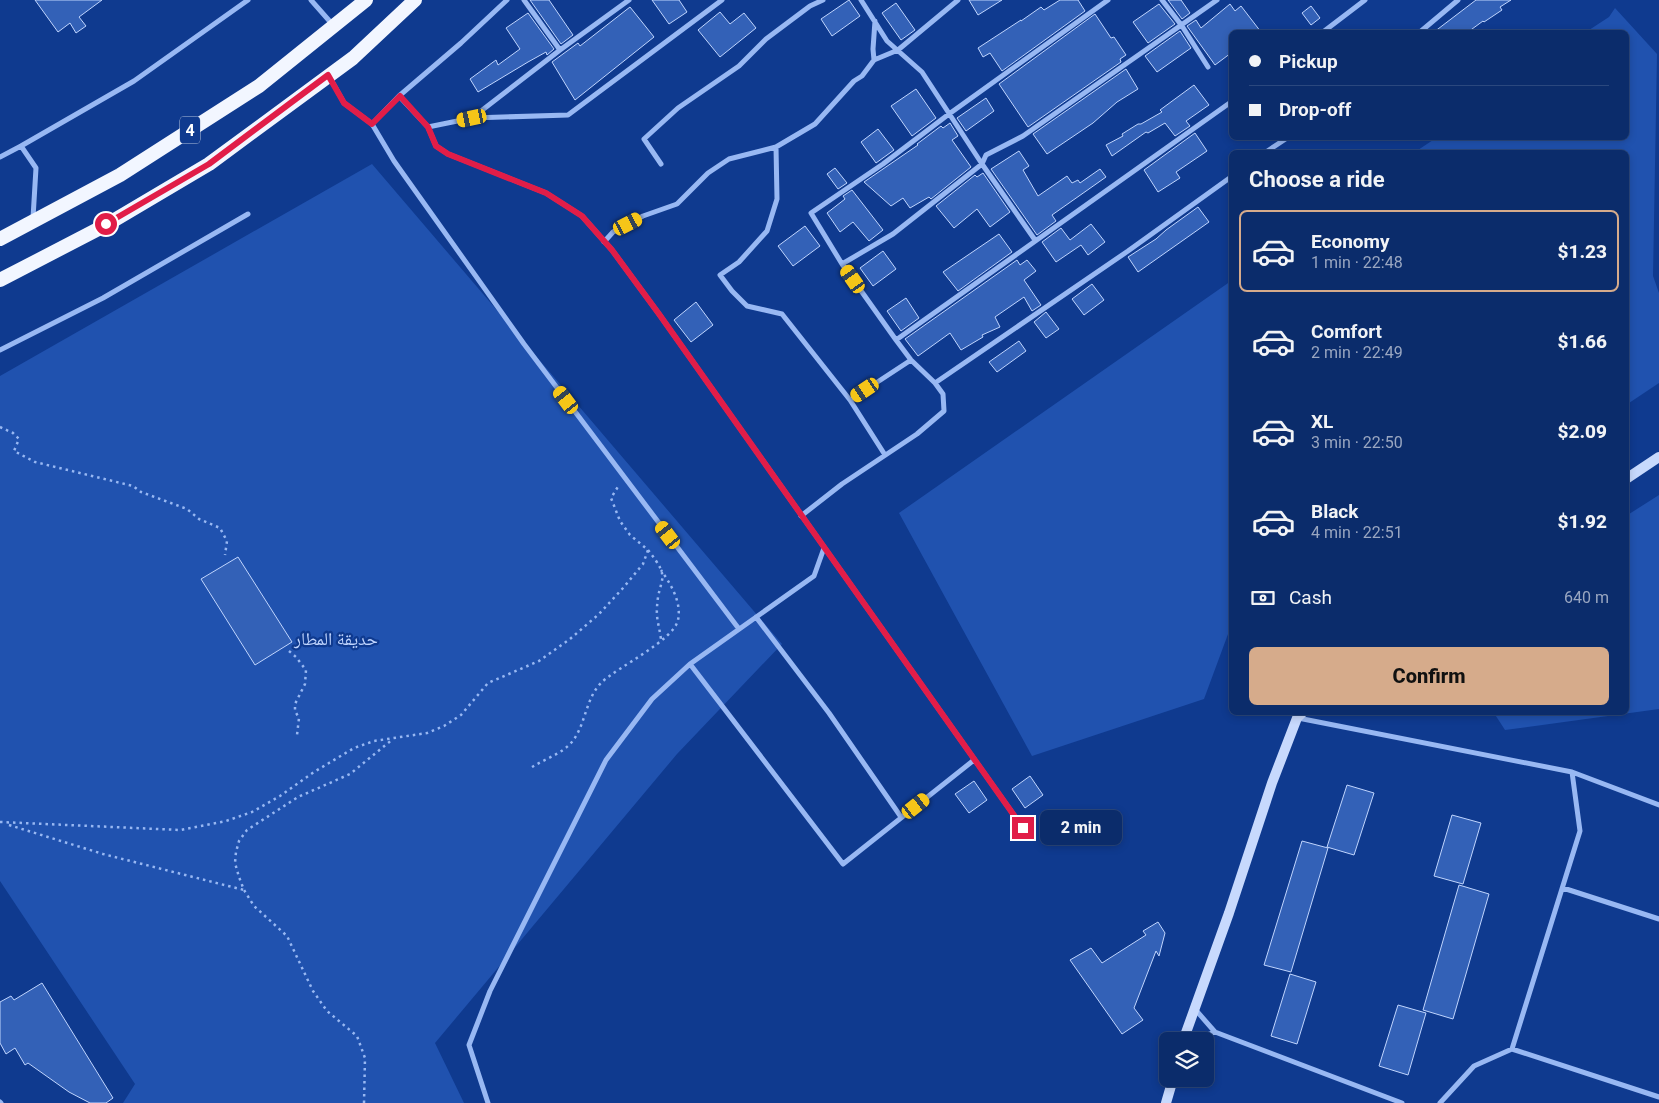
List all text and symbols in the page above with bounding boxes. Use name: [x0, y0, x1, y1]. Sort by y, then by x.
text: Pickup: [1279, 50, 1338, 73]
text: Drop-off: [1279, 98, 1351, 121]
car: [455, 108, 488, 128]
road number: 4: [180, 116, 200, 144]
text: Choose a ride: [1249, 167, 1385, 192]
car: [611, 211, 644, 237]
route start: [95, 213, 117, 235]
icon: car: [1251, 229, 1296, 274]
text: Economy: [1311, 230, 1390, 253]
text: $1.23: [1558, 240, 1607, 263]
text: 1 min · 22:48: [1311, 253, 1403, 272]
car: [838, 262, 867, 296]
icon: car: [1251, 319, 1296, 364]
text: Comfort: [1311, 320, 1382, 343]
text: $1.66: [1558, 330, 1607, 353]
text: 2 min · 22:49: [1311, 343, 1403, 362]
car: [848, 375, 881, 405]
car: [550, 384, 581, 416]
icon: car: [1251, 409, 1296, 454]
text: XL: [1311, 410, 1333, 433]
text: $2.09: [1558, 420, 1607, 443]
text: 3 min · 22:50: [1311, 433, 1403, 452]
icon: car: [1251, 499, 1296, 544]
text: Black: [1311, 500, 1358, 523]
text: $1.92: [1558, 510, 1607, 533]
car: [652, 519, 683, 551]
text: 4 min · 22:51: [1311, 523, 1403, 542]
icon: cash: [1249, 584, 1277, 612]
text: Cash: [1289, 586, 1332, 609]
text: 640 m: [1564, 588, 1609, 607]
park label: حديقة المطار: [293, 628, 378, 649]
button: Confirm: [1249, 647, 1609, 705]
car: [899, 791, 932, 821]
callout: 2 min: [1040, 810, 1123, 846]
route end: [1012, 817, 1034, 839]
text: 2 min: [1061, 818, 1101, 837]
map controls: [1159, 1032, 1214, 1087]
button: layers: [1159, 1032, 1214, 1087]

